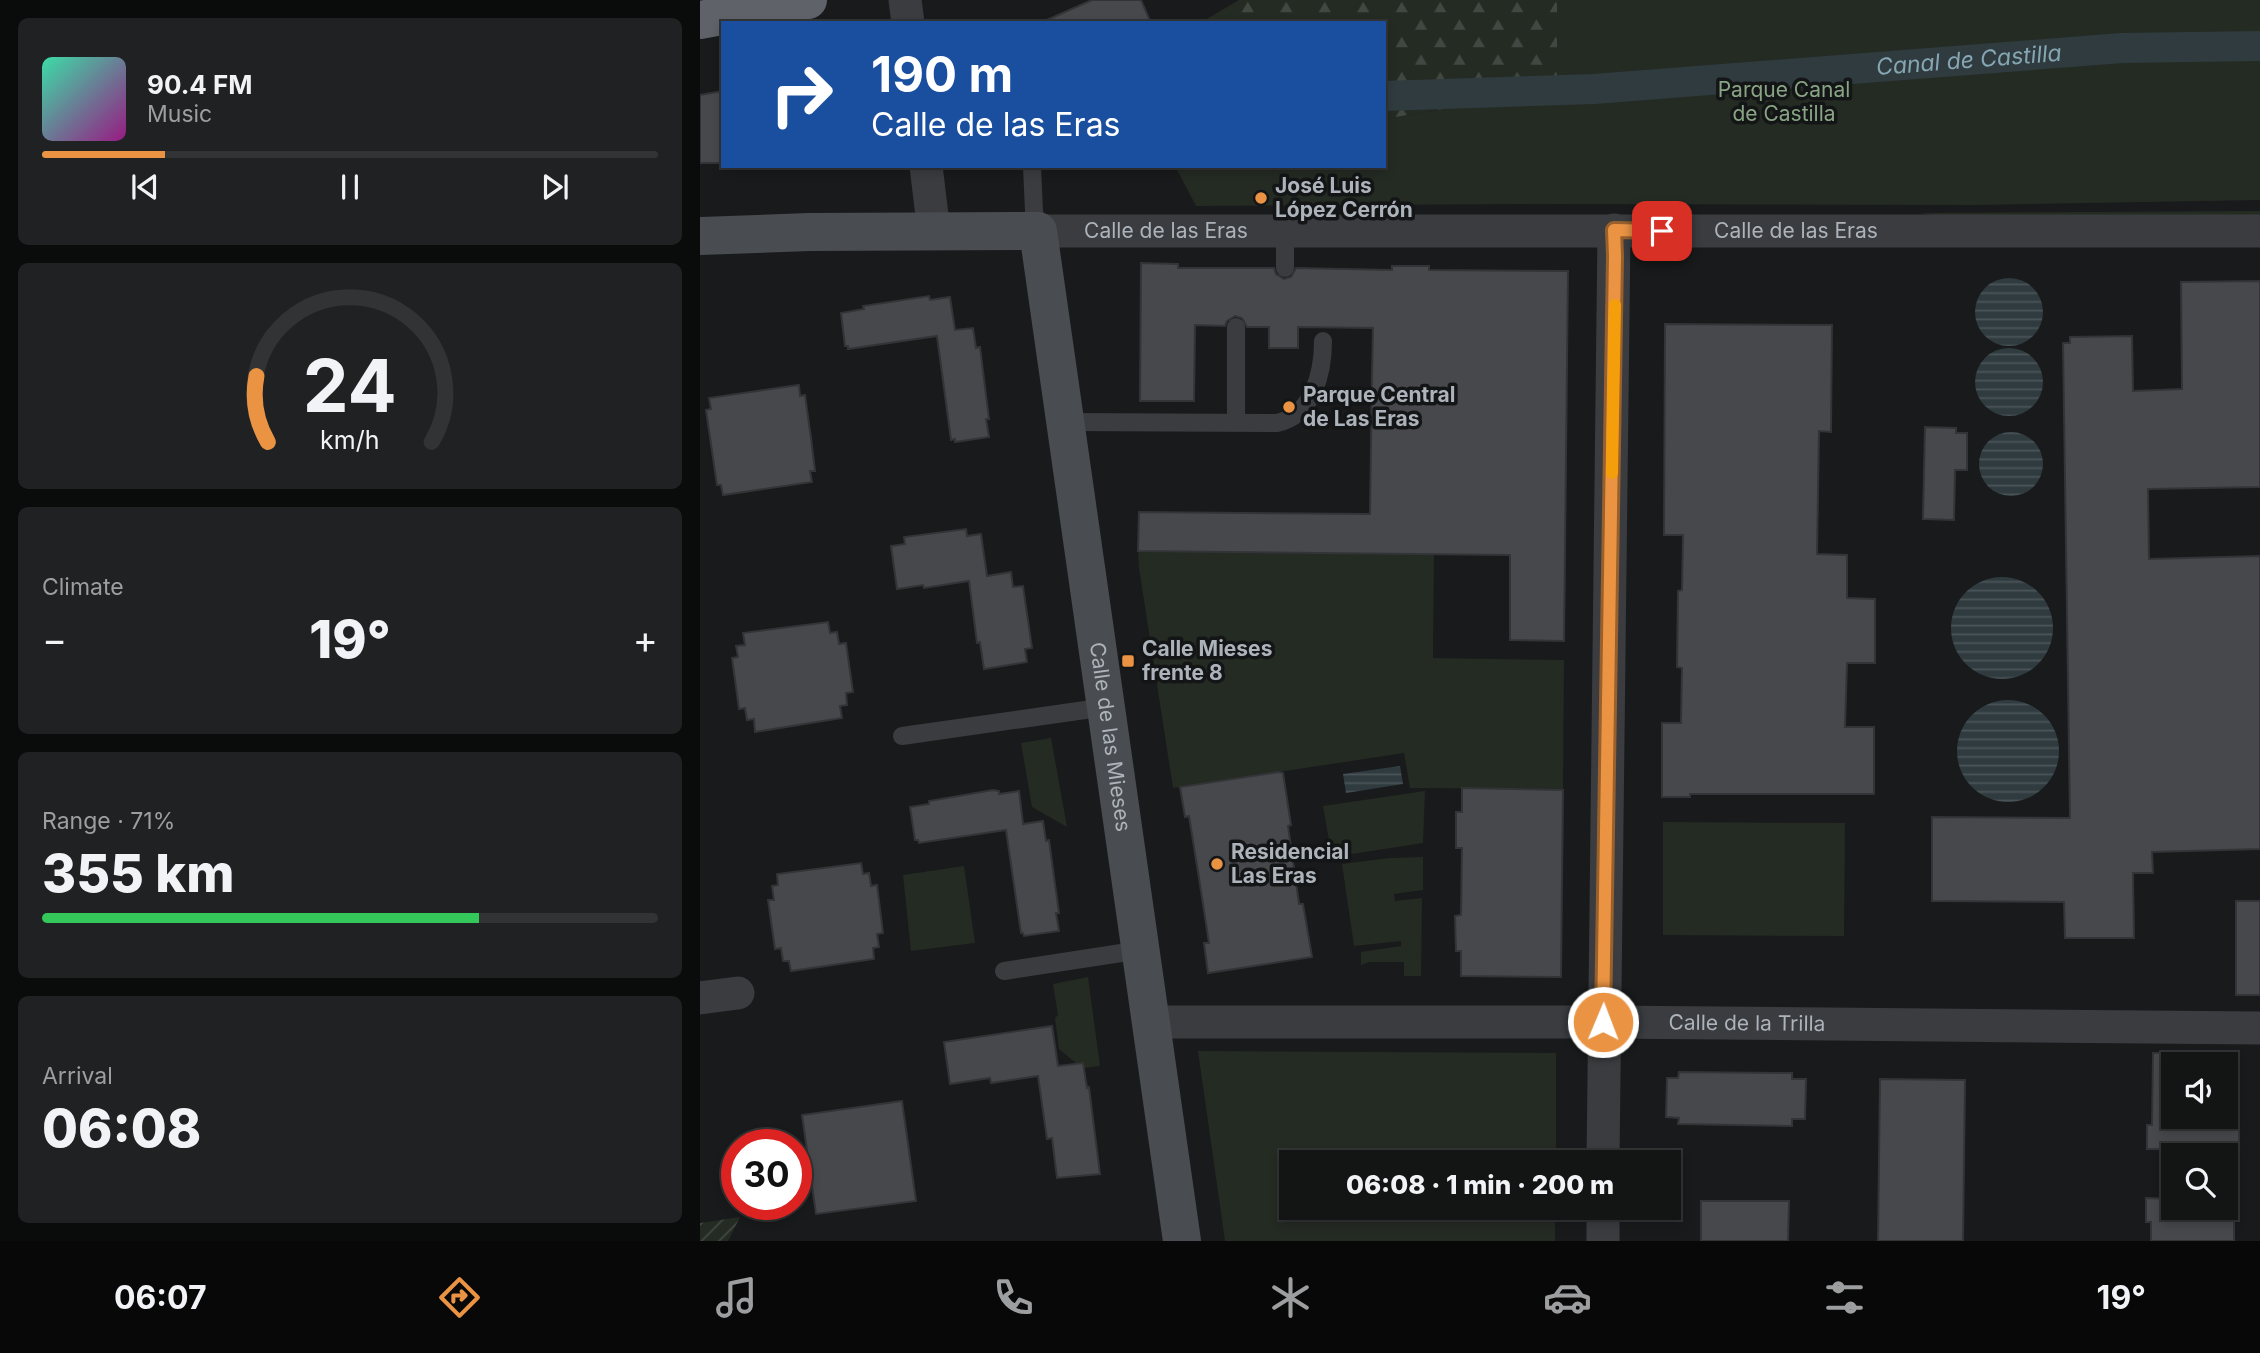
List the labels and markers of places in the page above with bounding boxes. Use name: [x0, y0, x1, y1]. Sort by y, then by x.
place label: José Luis López Cerrón: [1275, 173, 1413, 222]
marker: José Luis López Cerrón: [1253, 190, 1269, 206]
pin: [1632, 201, 1692, 261]
place label: Parque Central de Las Eras: [1303, 382, 1455, 431]
marker: Parque Central de Las Eras: [1281, 399, 1297, 415]
place label: Calle Mieses frente 8: [1142, 636, 1272, 685]
marker: Calle Mieses frente 8: [1120, 653, 1136, 669]
place label: Residencial Las Eras: [1231, 839, 1349, 888]
marker: Residencial Las Eras: [1209, 856, 1225, 872]

